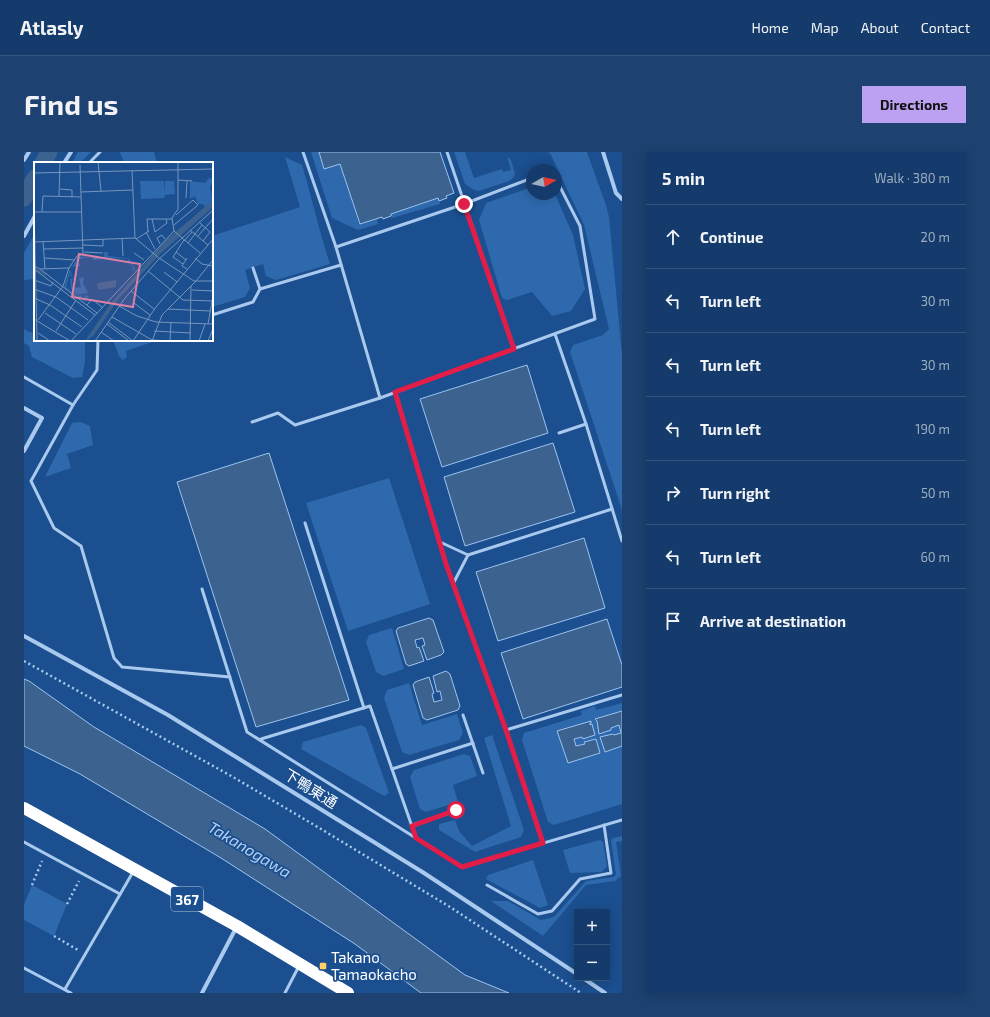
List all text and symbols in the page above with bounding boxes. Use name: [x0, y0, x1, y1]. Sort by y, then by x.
text: Atlasly: [20, 16, 84, 39]
text: Home: [752, 19, 789, 36]
text: Map: [811, 19, 839, 36]
text: About: [861, 19, 899, 36]
text: Contact: [921, 19, 970, 36]
button: Directions: [862, 86, 966, 123]
text: Find us: [24, 87, 118, 121]
inset map: [34, 162, 213, 341]
north arrow: [526, 164, 562, 200]
text: 5 min: [662, 168, 705, 188]
text: Walk · 380 m: [874, 170, 950, 186]
route end: [455, 195, 473, 213]
icon: ahead: [662, 226, 684, 248]
text: Continue: [700, 228, 763, 246]
text: 20 m: [921, 229, 950, 245]
icon: left: [662, 290, 684, 312]
text: Turn left: [700, 292, 761, 310]
text: 30 m: [921, 293, 950, 309]
icon: left: [662, 354, 684, 376]
text: Turn left: [700, 356, 761, 374]
text: 30 m: [921, 357, 950, 373]
icon: left: [662, 418, 684, 440]
text: Turn left: [700, 420, 761, 438]
text: 190 m: [915, 421, 950, 437]
icon: right: [662, 482, 684, 504]
text: Turn right: [700, 484, 770, 502]
text: 50 m: [921, 485, 950, 501]
icon: left: [662, 546, 684, 568]
text: Turn left: [700, 548, 761, 566]
text: 60 m: [920, 549, 950, 565]
icon: arrive: [662, 610, 684, 632]
text: Arrive at destination: [700, 612, 846, 630]
street label: 下鴨東通: [281, 764, 341, 812]
route start: [447, 801, 465, 819]
water label: Takanogawa: [205, 817, 295, 881]
road number: 367: [171, 887, 203, 911]
map controls: [574, 909, 610, 981]
button: +: [574, 909, 610, 945]
button: −: [574, 945, 610, 981]
place label: Takano Tamaokacho: [331, 948, 417, 983]
marker: Takano Tamaokacho: [318, 961, 328, 971]

